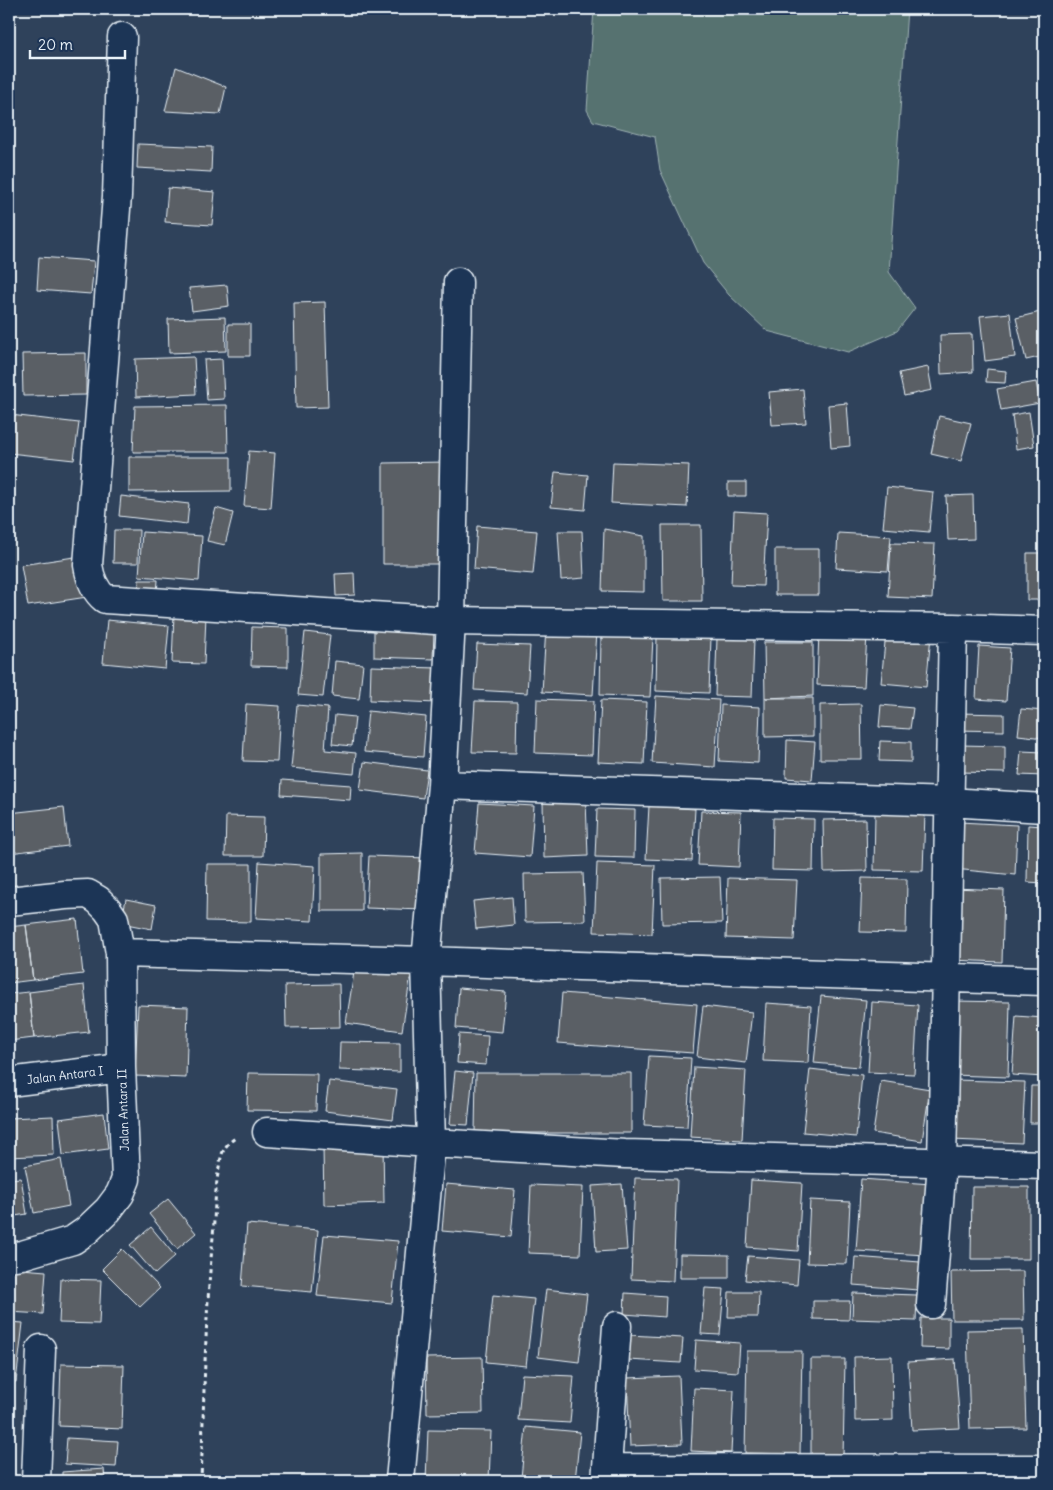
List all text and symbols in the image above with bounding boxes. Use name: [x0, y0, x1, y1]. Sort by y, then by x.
scale bar: [30, 28, 125, 60]
text: 20 m: [38, 35, 73, 54]
street label: Jalan Antara I: [26, 1063, 104, 1087]
street label: Jalan Antara II: [114, 1068, 132, 1152]

